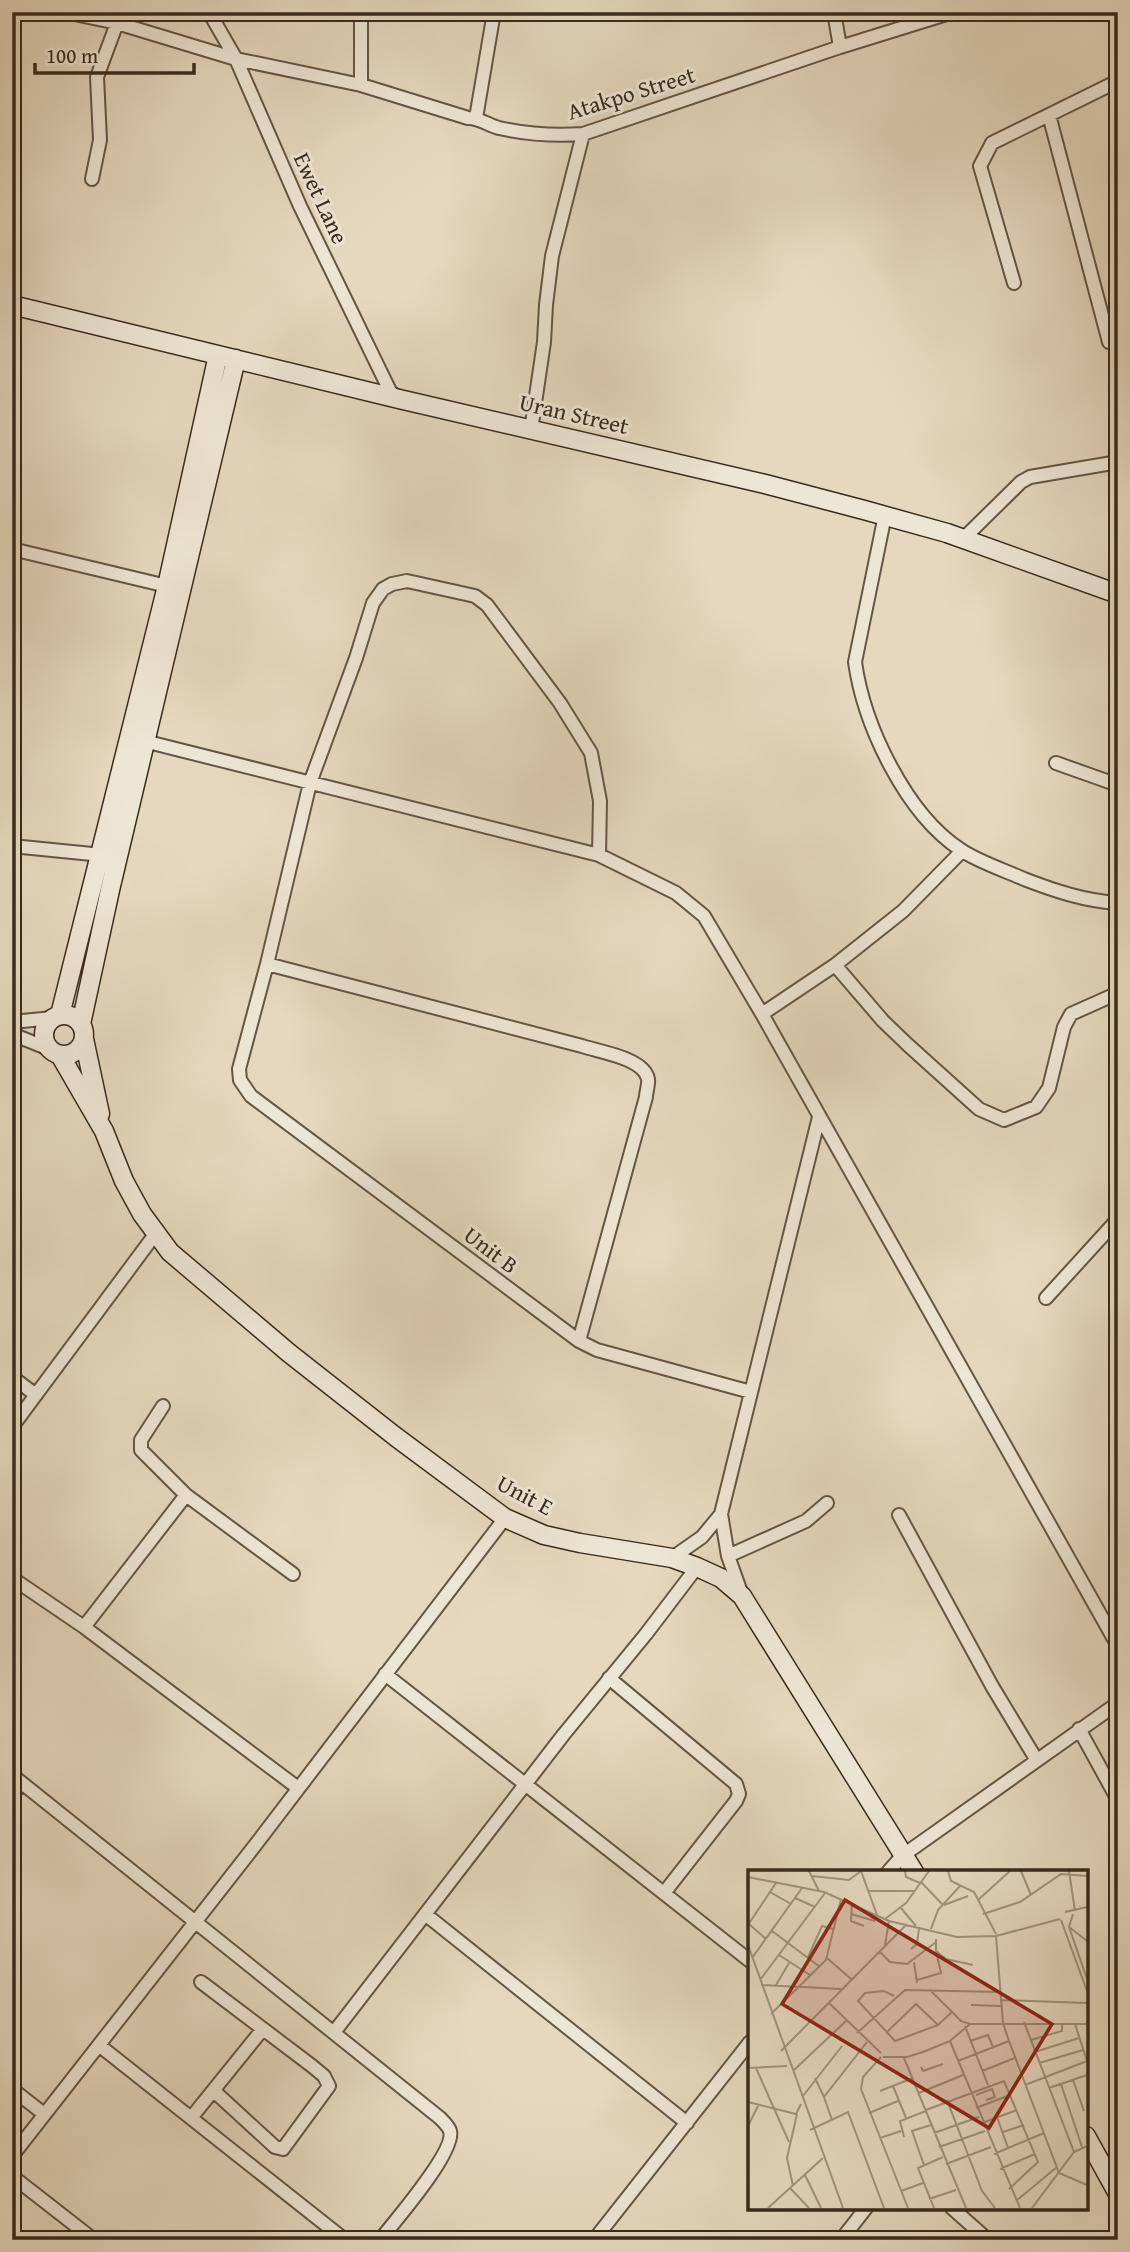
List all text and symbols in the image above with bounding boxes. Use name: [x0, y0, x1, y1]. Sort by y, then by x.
scale bar: [35, 32, 194, 76]
text: 100 m: [46, 40, 98, 71]
street label: Atakpo Street: [563, 57, 699, 128]
street label: Ewet Lane: [286, 147, 357, 249]
street label: Uran Street: [516, 385, 632, 442]
street label: Unit B: [457, 1218, 525, 1281]
street label: Unit E: [491, 1466, 559, 1523]
inset map: [748, 1870, 1088, 2210]

